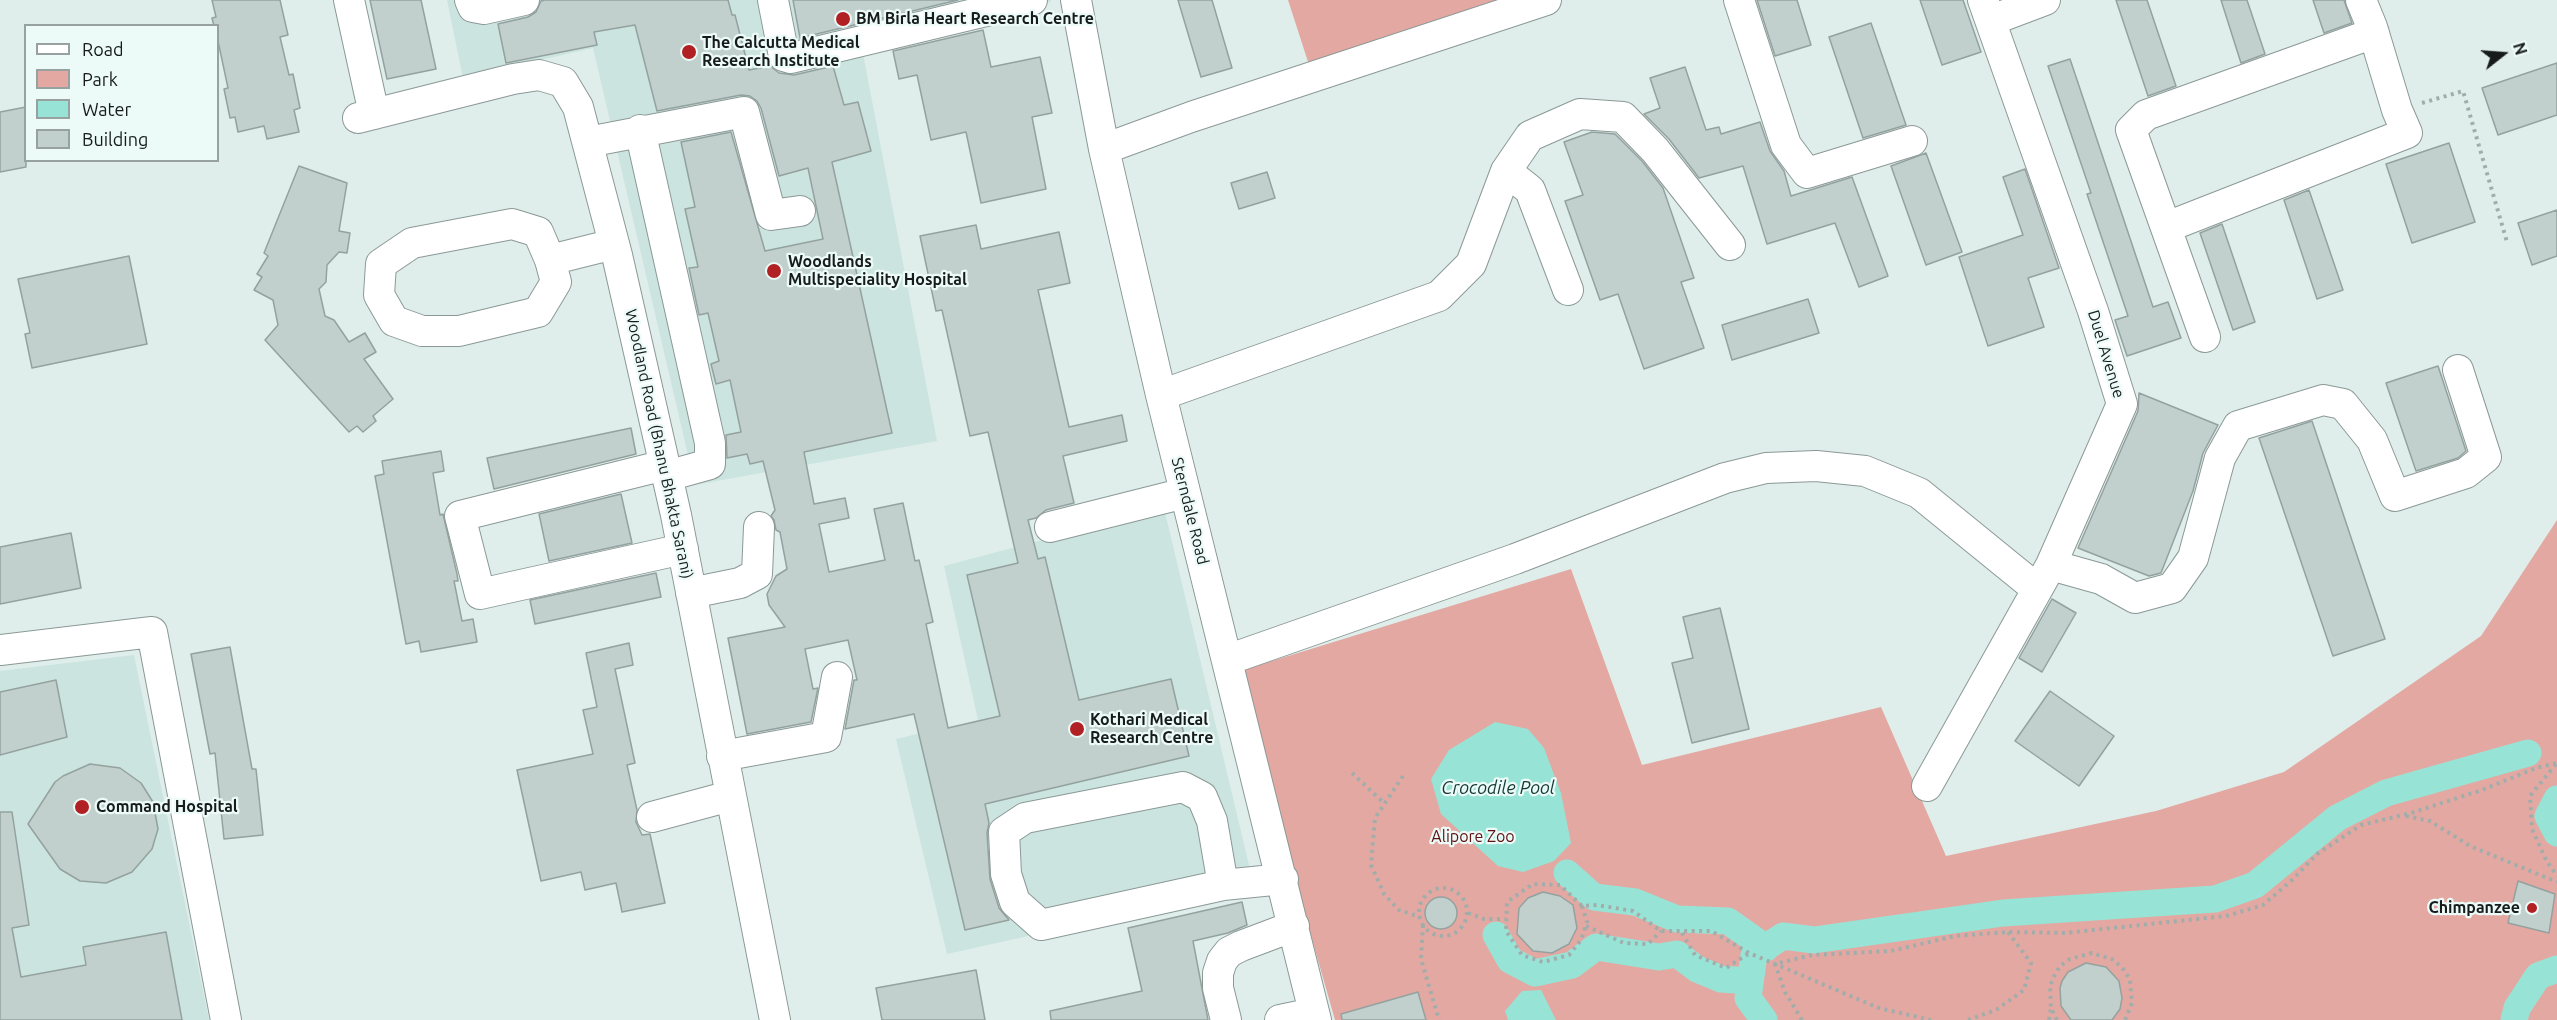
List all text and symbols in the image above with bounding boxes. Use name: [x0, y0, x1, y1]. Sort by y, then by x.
place label: BM Birla Heart Research Centre: [856, 9, 1094, 29]
marker: BM Birla Heart Research Centre: [834, 10, 852, 28]
legend: [24, 24, 219, 162]
north arrow: [2473, 24, 2533, 84]
place label: The Calcutta Medical Research Institute: [702, 33, 860, 71]
text: Road: [82, 39, 124, 59]
text: N: [2510, 40, 2531, 57]
marker: The Calcutta Medical Research Institute: [680, 43, 698, 61]
text: Park: [82, 69, 118, 89]
text: Water: [82, 99, 131, 119]
text: Building: [82, 129, 148, 149]
place label: Woodlands Multispeciality Hospital: [788, 252, 967, 290]
marker: Woodlands Multispeciality Hospital: [765, 262, 783, 280]
street label: Woodland Road (Bhanu Bhakta Sarani): [621, 308, 697, 580]
street label: Duel Avenue: [2084, 308, 2128, 400]
street label: Sterndale Road: [1167, 455, 1213, 567]
place label: Kothari Medical Research Centre: [1090, 710, 1214, 748]
marker: Kothari Medical Research Centre: [1068, 720, 1086, 738]
water label: Crocodile Pool: [1441, 777, 1555, 799]
place label: Command Hospital: [96, 797, 238, 817]
marker: Command Hospital: [73, 798, 91, 816]
park label: Alipore Zoo: [1431, 827, 1515, 847]
place label: Chimpanzee: [2428, 898, 2520, 918]
marker: Chimpanzee: [2525, 901, 2539, 915]

